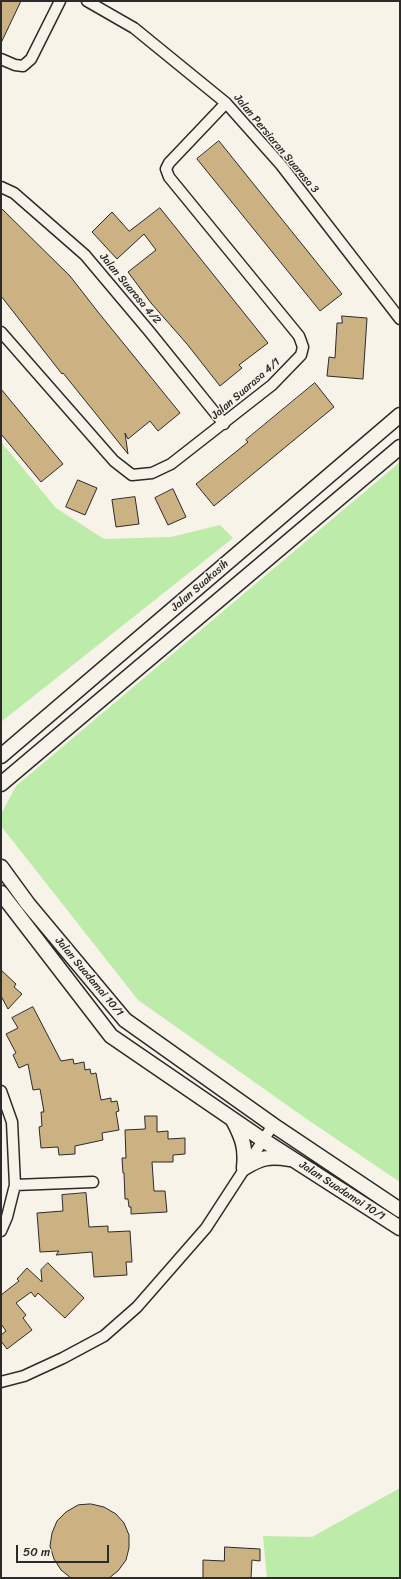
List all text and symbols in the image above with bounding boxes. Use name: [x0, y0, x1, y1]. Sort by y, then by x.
street label: Jalan Persiaran Suarasa 3: [231, 92, 321, 196]
street label: Jalan Suarasa 4/2: [96, 251, 164, 327]
street label: Jalan Suarasa 4/1: [209, 355, 283, 423]
street label: Jalan Suakasih: [169, 558, 231, 614]
street label: Jalan Suadamai 10/1: [52, 935, 126, 1019]
street label: Jalan Suadamai 10/1: [297, 1158, 387, 1224]
scale bar: [18, 1537, 111, 1563]
text: 50 m: [23, 1541, 50, 1563]

